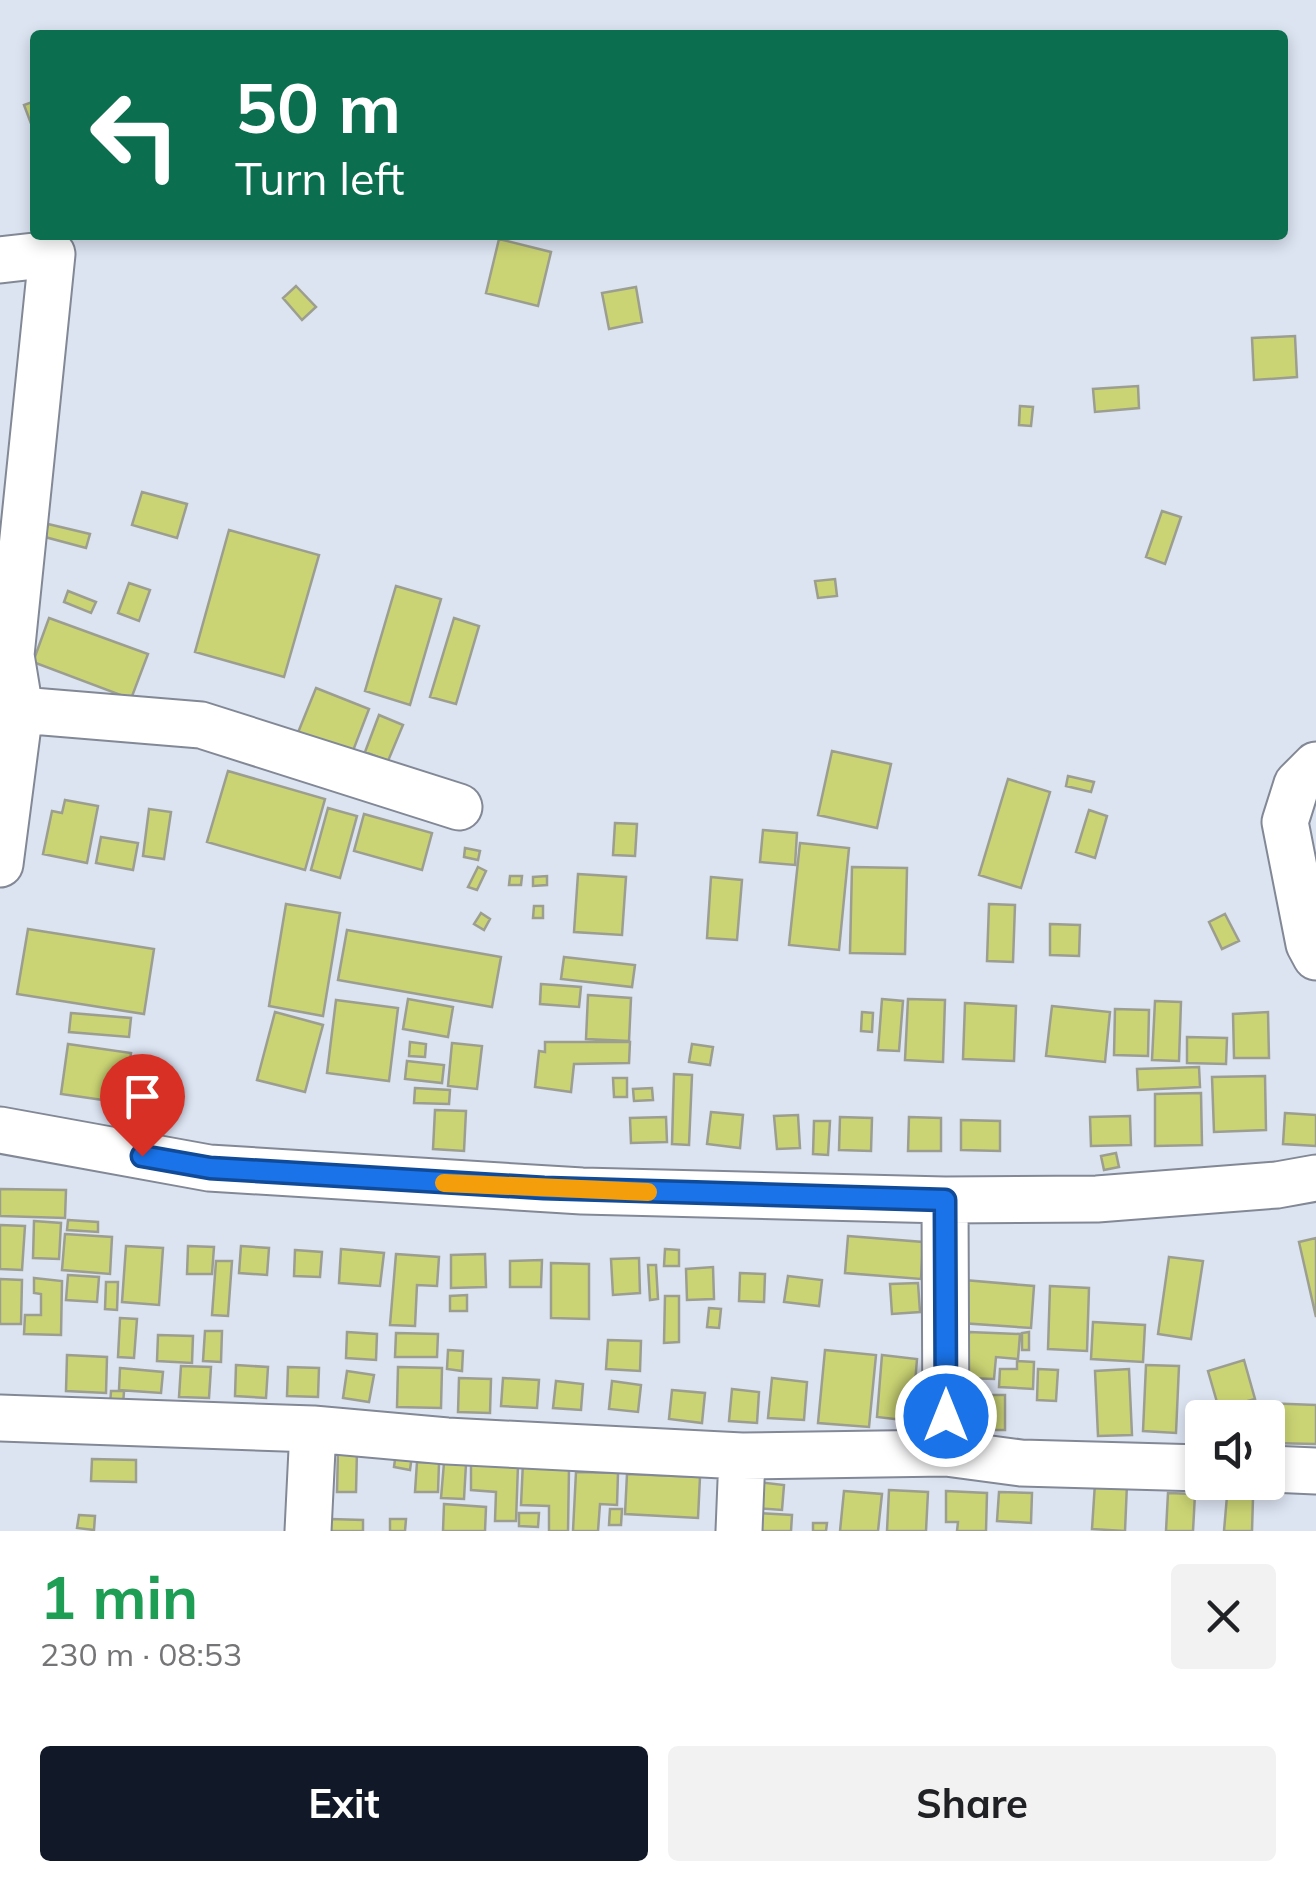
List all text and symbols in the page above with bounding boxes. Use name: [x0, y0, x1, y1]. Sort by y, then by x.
text: 50 m: [235, 63, 401, 151]
icon: left: [70, 70, 200, 200]
text: Turn left: [235, 150, 404, 206]
pin: [100, 1054, 185, 1157]
icon: arrive: [115, 1069, 170, 1124]
position arrow: [894, 1364, 998, 1468]
map controls: [1185, 1400, 1285, 1500]
button: sound: [1185, 1400, 1285, 1500]
text: 1 min: [40, 1559, 198, 1634]
button: close: [1171, 1564, 1276, 1669]
text: 230 m · 08:53: [40, 1634, 242, 1674]
button: Exit: [40, 1746, 648, 1861]
button: Share: [668, 1746, 1276, 1861]

